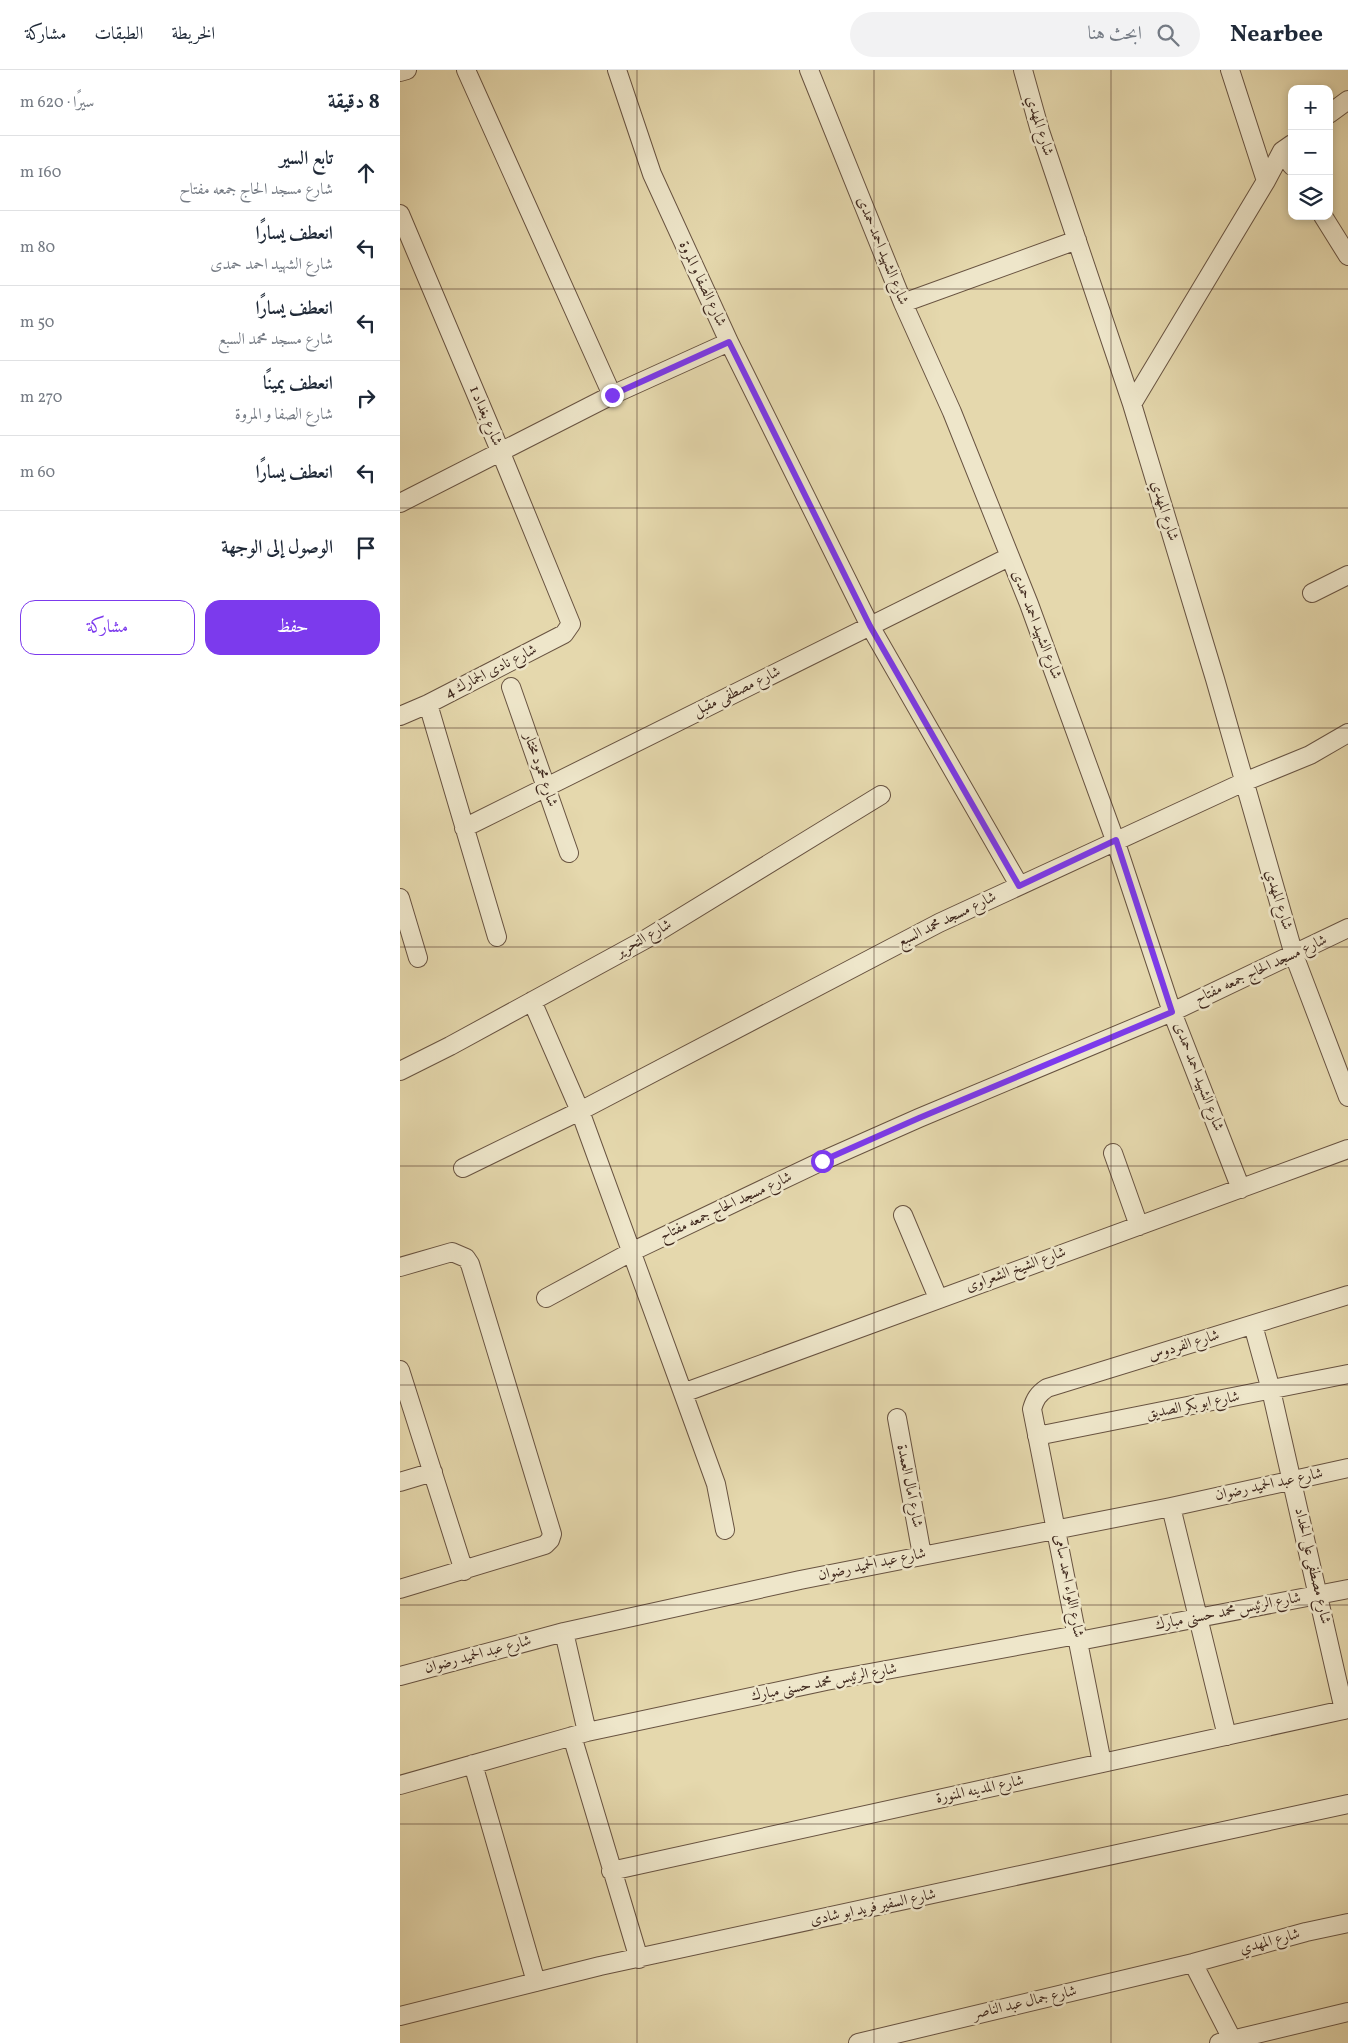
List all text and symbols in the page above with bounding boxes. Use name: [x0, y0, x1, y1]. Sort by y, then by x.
search box: [850, 12, 1200, 57]
text: Nearbee: [1230, 18, 1323, 52]
text: ابحث هنا: [1087, 21, 1142, 47]
icon: search: [1154, 21, 1182, 49]
text: مشاركة: [25, 22, 66, 47]
text: الطبقات: [94, 22, 143, 47]
text: الخريطة: [171, 22, 215, 47]
map controls: [1288, 85, 1333, 220]
button: +: [1288, 85, 1333, 130]
text: 8 دقيقة: [328, 88, 380, 117]
text: سيرًا · 620 m: [20, 92, 94, 114]
street label: شارع المهدي: [1019, 93, 1058, 159]
button: −: [1288, 130, 1333, 175]
text: تابع السير: [280, 146, 333, 172]
icon: ahead: [352, 159, 380, 187]
text: 160 m: [20, 162, 61, 184]
button: layers: [1288, 175, 1333, 220]
text: شارع مسجد الحاج جمعه مفتاح: [179, 179, 333, 201]
street label: شارع الشهيد احمد حمدى: [850, 194, 913, 309]
text: انعطف يسارًا: [255, 221, 333, 247]
icon: left: [352, 234, 380, 262]
text: 80 m: [20, 237, 55, 259]
street label: شارع الصفا و المروة: [672, 238, 731, 331]
text: شارع الشهيد احمد حمدى: [210, 254, 333, 276]
text: انعطف يسارًا: [255, 296, 333, 322]
icon: left: [352, 309, 380, 337]
text: 50 m: [20, 312, 54, 334]
text: شارع مسجد محمد السبع: [218, 329, 333, 351]
text: انعطف يمينًا: [263, 371, 333, 397]
street label: شارع بغداد 1: [462, 383, 507, 450]
icon: right: [352, 384, 380, 412]
route end: [601, 384, 624, 407]
text: 270 m: [20, 387, 62, 409]
text: شارع الصفا و المروة: [235, 404, 333, 426]
icon: left: [352, 459, 380, 487]
text: انعطف يسارًا: [255, 460, 333, 486]
text: 60 m: [20, 462, 55, 484]
street label: شارع المهدي: [1144, 478, 1183, 544]
icon: arrive: [352, 534, 380, 562]
text: الوصول إلى الوجهة: [221, 535, 333, 561]
street label: شارع الشهيد احمد حمدى: [1005, 568, 1066, 683]
button: مشاركة: [20, 600, 195, 655]
button: حفظ: [205, 600, 380, 655]
street label: شارع نادى الجمارك 4: [441, 640, 541, 705]
street label: شارع مصطفى مقبل: [690, 662, 785, 723]
street label: شارع محمود مختار: [516, 728, 562, 810]
street label: شارع المهدي: [1258, 867, 1297, 933]
street label: شارع مسجد محمد السبع: [894, 887, 1001, 955]
street label: شارع التحرير: [610, 915, 676, 965]
street label: شارع مسجد الحاج جمعه مفتاح: [1191, 930, 1331, 1011]
street label: شارع الشهيد احمد حمدى: [1167, 1020, 1228, 1135]
route start: [811, 1150, 834, 1173]
street label: شارع مسجد الحاج جمعه مفتاح: [656, 1167, 796, 1248]
street label: شارع الشيخ الشعراوى: [963, 1242, 1070, 1300]
street label: شارع الفردوس: [1146, 1325, 1222, 1368]
street label: شارع ابو بكر الصديق: [1144, 1387, 1242, 1426]
street label: شارع آمال العمدة: [890, 1443, 927, 1530]
street label: شارع عبد الحميد رضوان: [1213, 1463, 1325, 1508]
street label: شارع مصطفى على الحداد: [1287, 1506, 1336, 1627]
street label: شارع اللواء احمد سامى: [1047, 1533, 1088, 1640]
street label: شارع عبد الحميد رضوان: [816, 1543, 928, 1588]
street label: شارع الرئيس محمد حسنى مبارك: [1153, 1588, 1303, 1637]
street label: شارع عبد الحميد رضوان: [422, 1631, 534, 1680]
street label: شارع الرئيس محمد حسنى مبارك: [749, 1659, 899, 1708]
street label: شارع المدينه المنورة: [934, 1770, 1026, 1811]
street label: شارع السفير فريد ابو شادى: [808, 1884, 938, 1933]
street label: شارع المهدي: [1237, 1924, 1303, 1961]
street label: شارع جمال عبد الناصر: [969, 1981, 1079, 2027]

